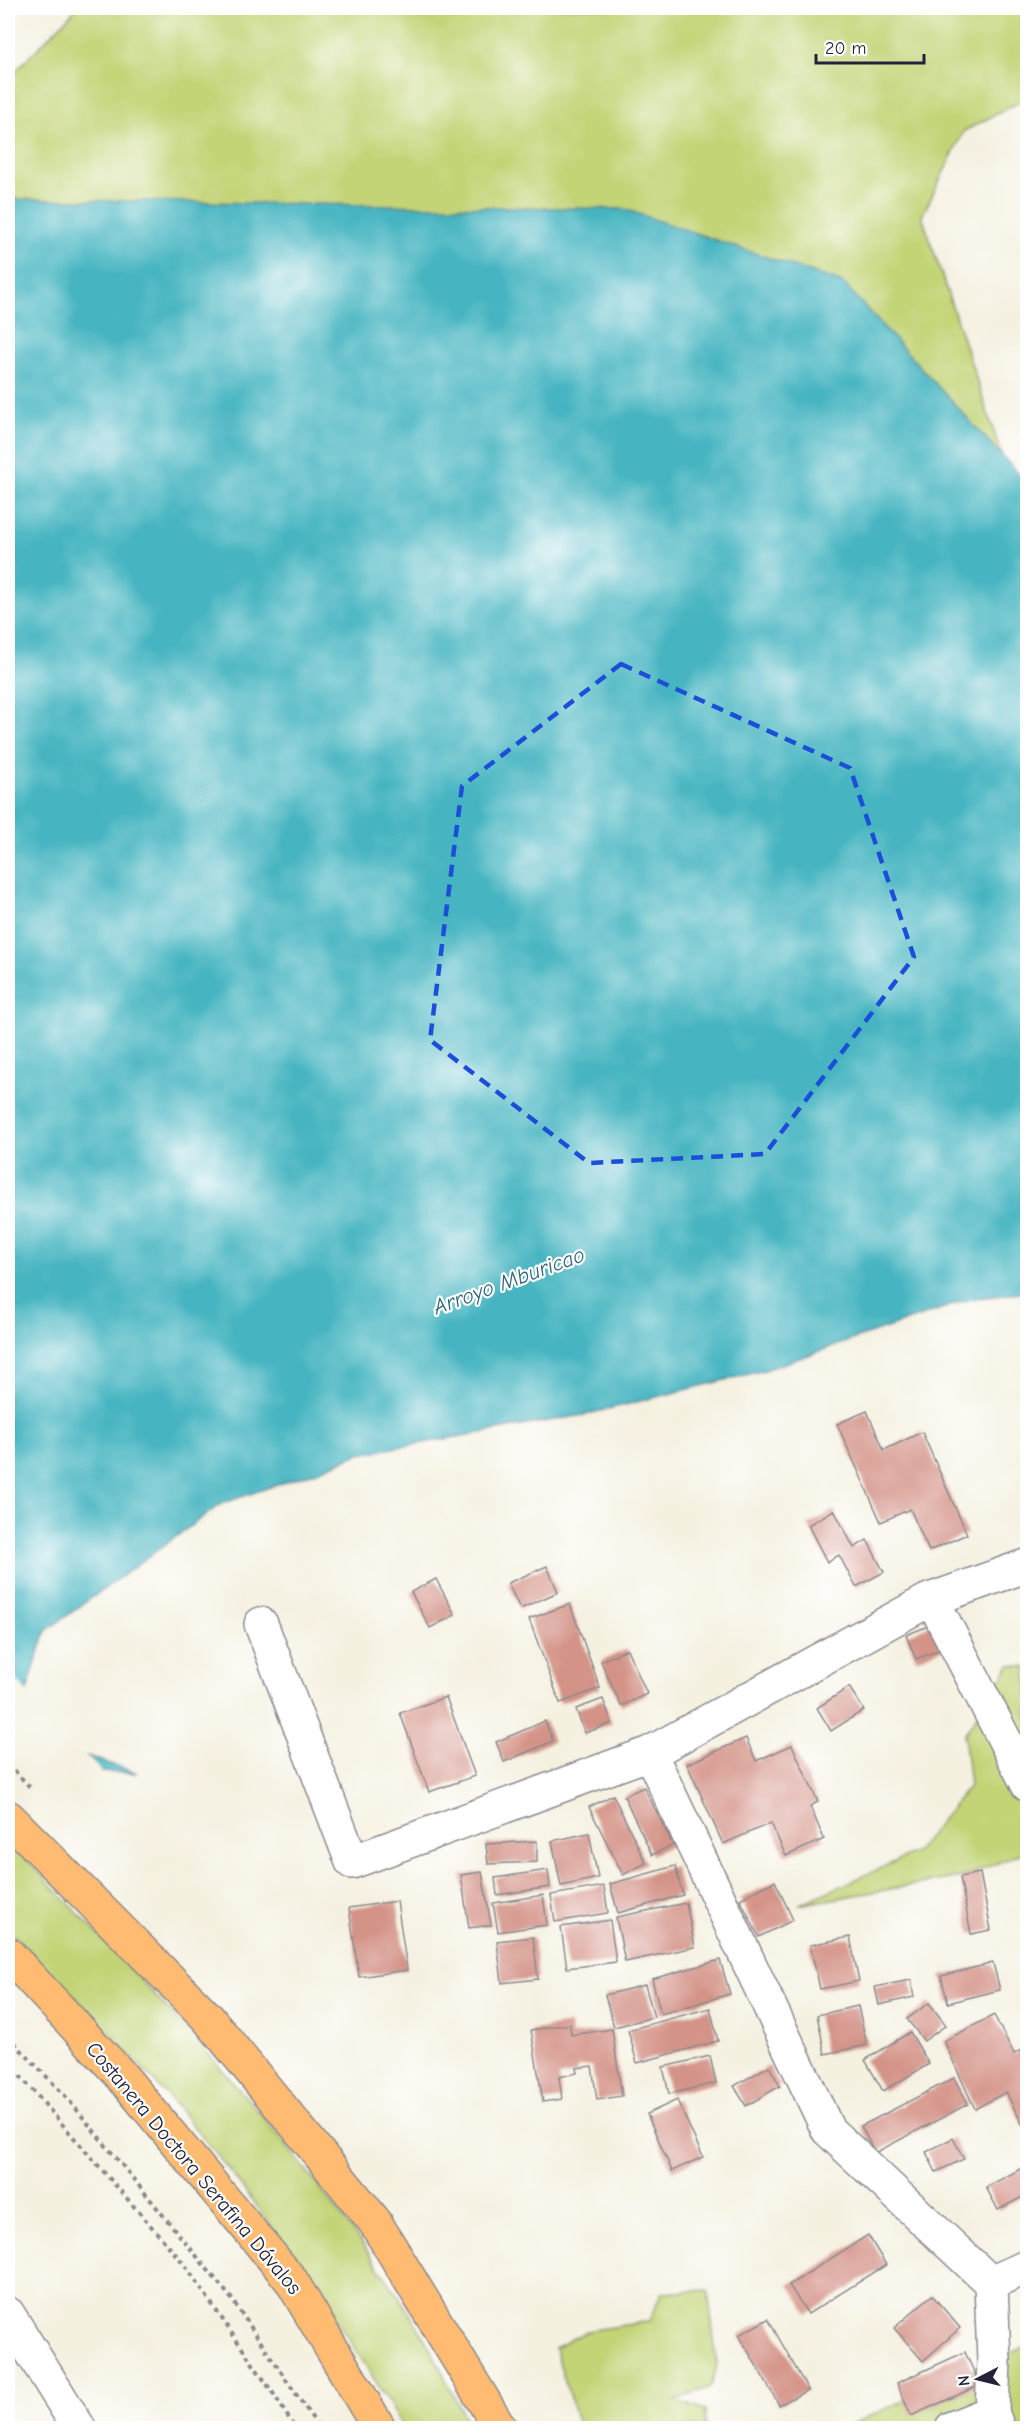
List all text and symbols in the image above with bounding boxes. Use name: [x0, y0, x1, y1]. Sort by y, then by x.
scale bar: [816, 27, 924, 65]
text: 20 m: [825, 38, 866, 59]
water label: Arroyo Mburicao: [429, 1242, 588, 1321]
street label: Costanera Doctora Serafina Dávalos: [81, 2037, 307, 2299]
north arrow: [948, 2349, 1008, 2409]
text: N: [955, 2374, 974, 2387]

